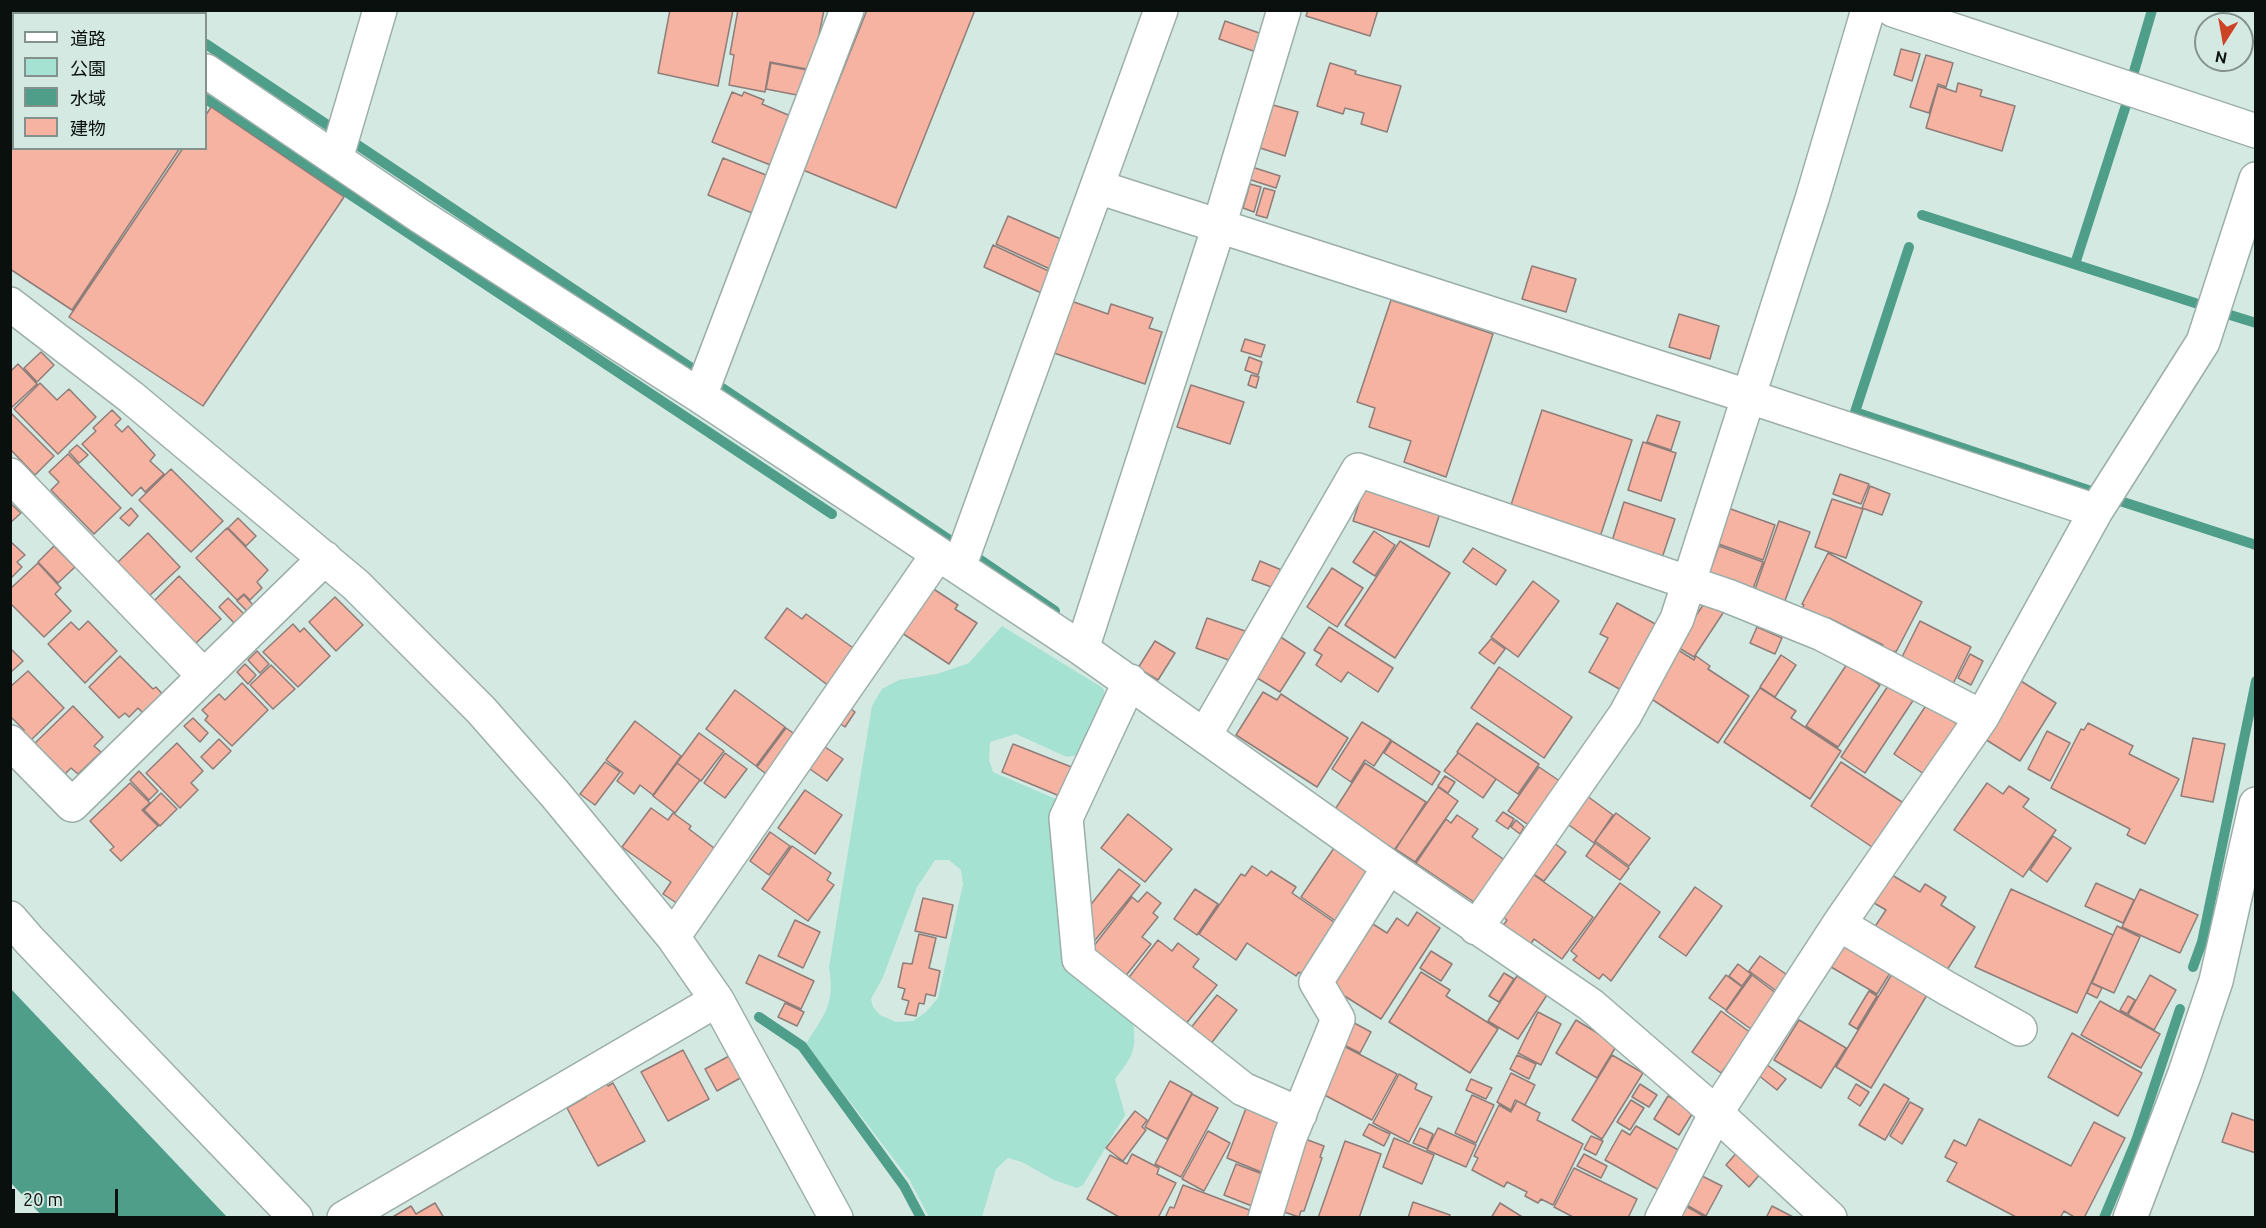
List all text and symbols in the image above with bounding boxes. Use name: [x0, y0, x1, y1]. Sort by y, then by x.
legend: [12, 12, 207, 150]
north arrow: [2194, 12, 2254, 72]
text: 道路: [70, 28, 106, 48]
text: N: [2213, 48, 2229, 68]
text: 公園: [70, 58, 106, 78]
text: 水域: [70, 88, 106, 108]
text: 建物: [70, 118, 106, 138]
scale bar: [15, 1177, 122, 1215]
text: 20 m: [23, 1189, 63, 1209]

